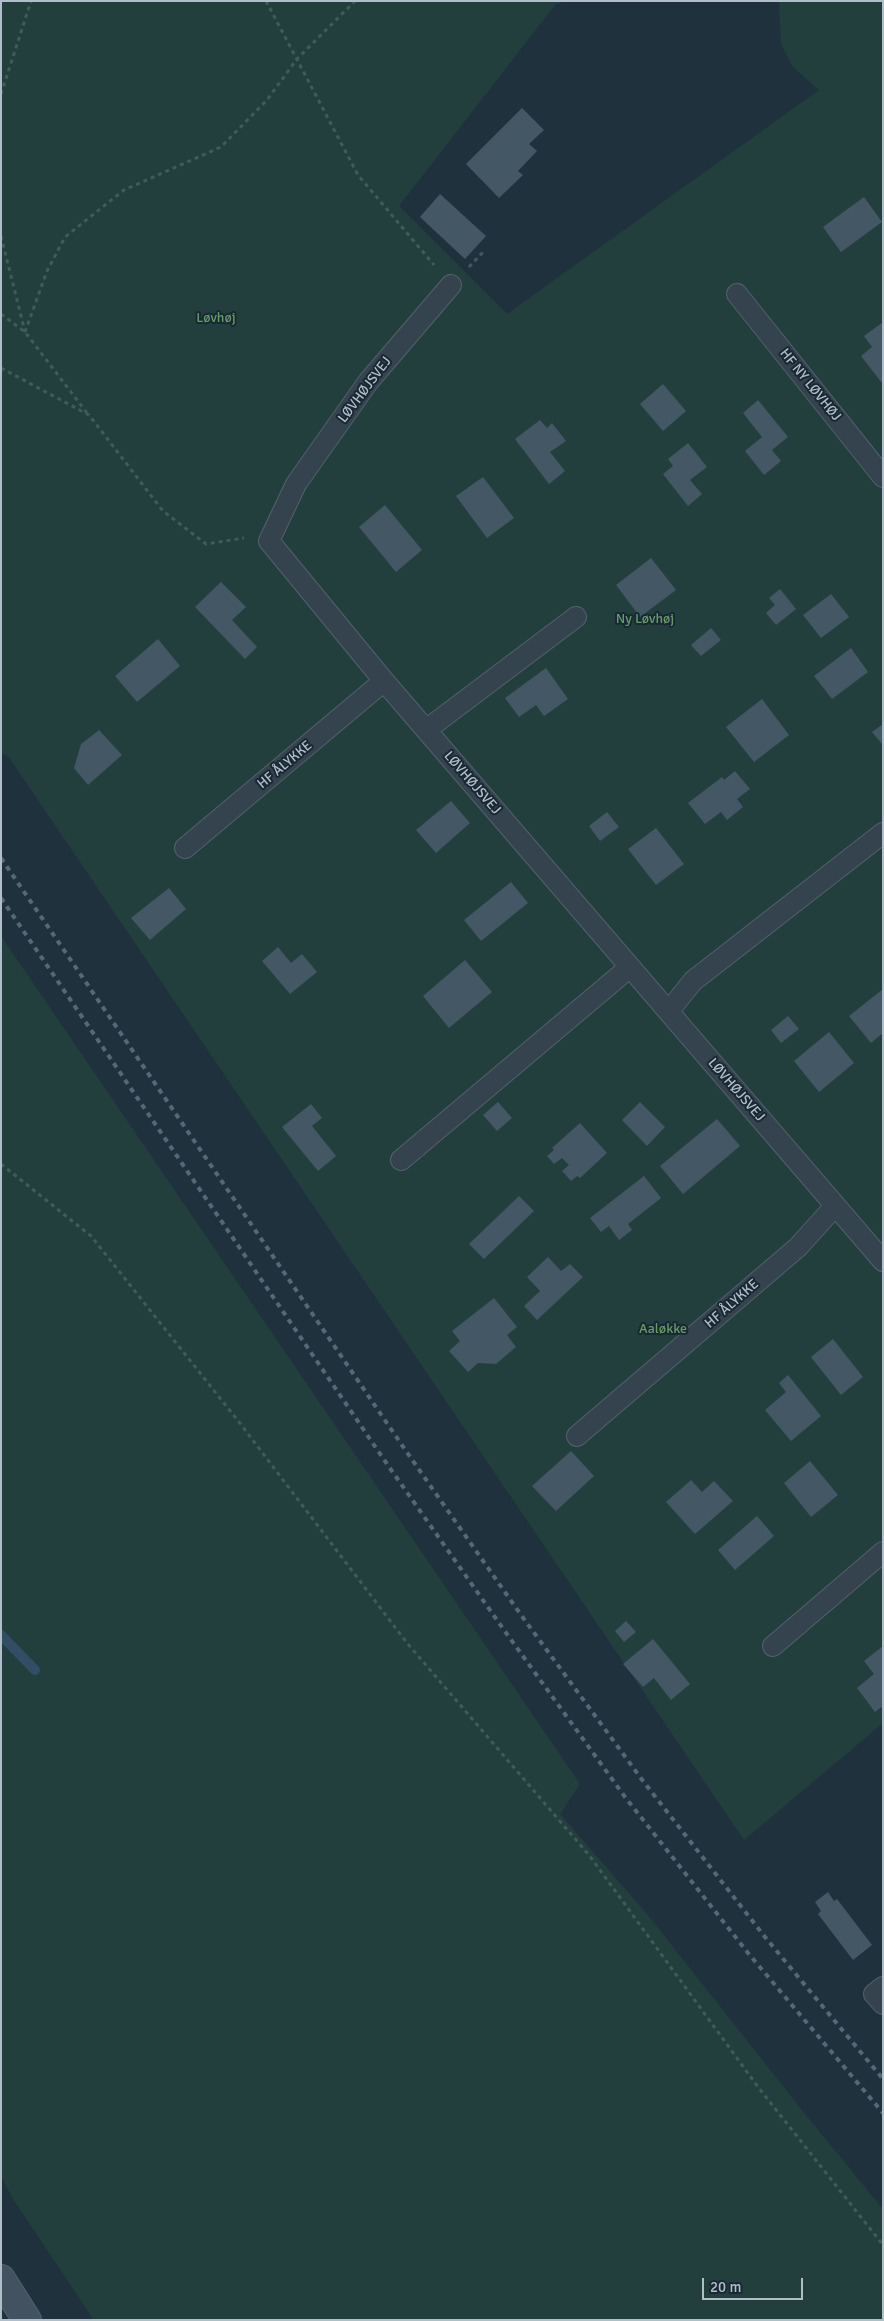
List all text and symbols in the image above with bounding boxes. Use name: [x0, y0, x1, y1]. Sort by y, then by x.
park label: Løvhøj: [196, 310, 236, 326]
street label: HF NY LØVHØJ: [776, 345, 844, 425]
street label: LØVHØJSVEJ: [335, 354, 395, 426]
park label: Ny Løvhøj: [616, 611, 674, 627]
street label: HF ÅLYKKE: [254, 737, 316, 793]
street label: LØVHØJSVEJ: [440, 748, 504, 818]
street label: LØVHØJSVEJ: [704, 1055, 768, 1125]
street label: HF ÅLYKKE: [702, 1276, 762, 1332]
park label: Aaløkke: [639, 1321, 687, 1337]
scale bar: [704, 2268, 805, 2300]
text: 20 m: [710, 2278, 741, 2296]

